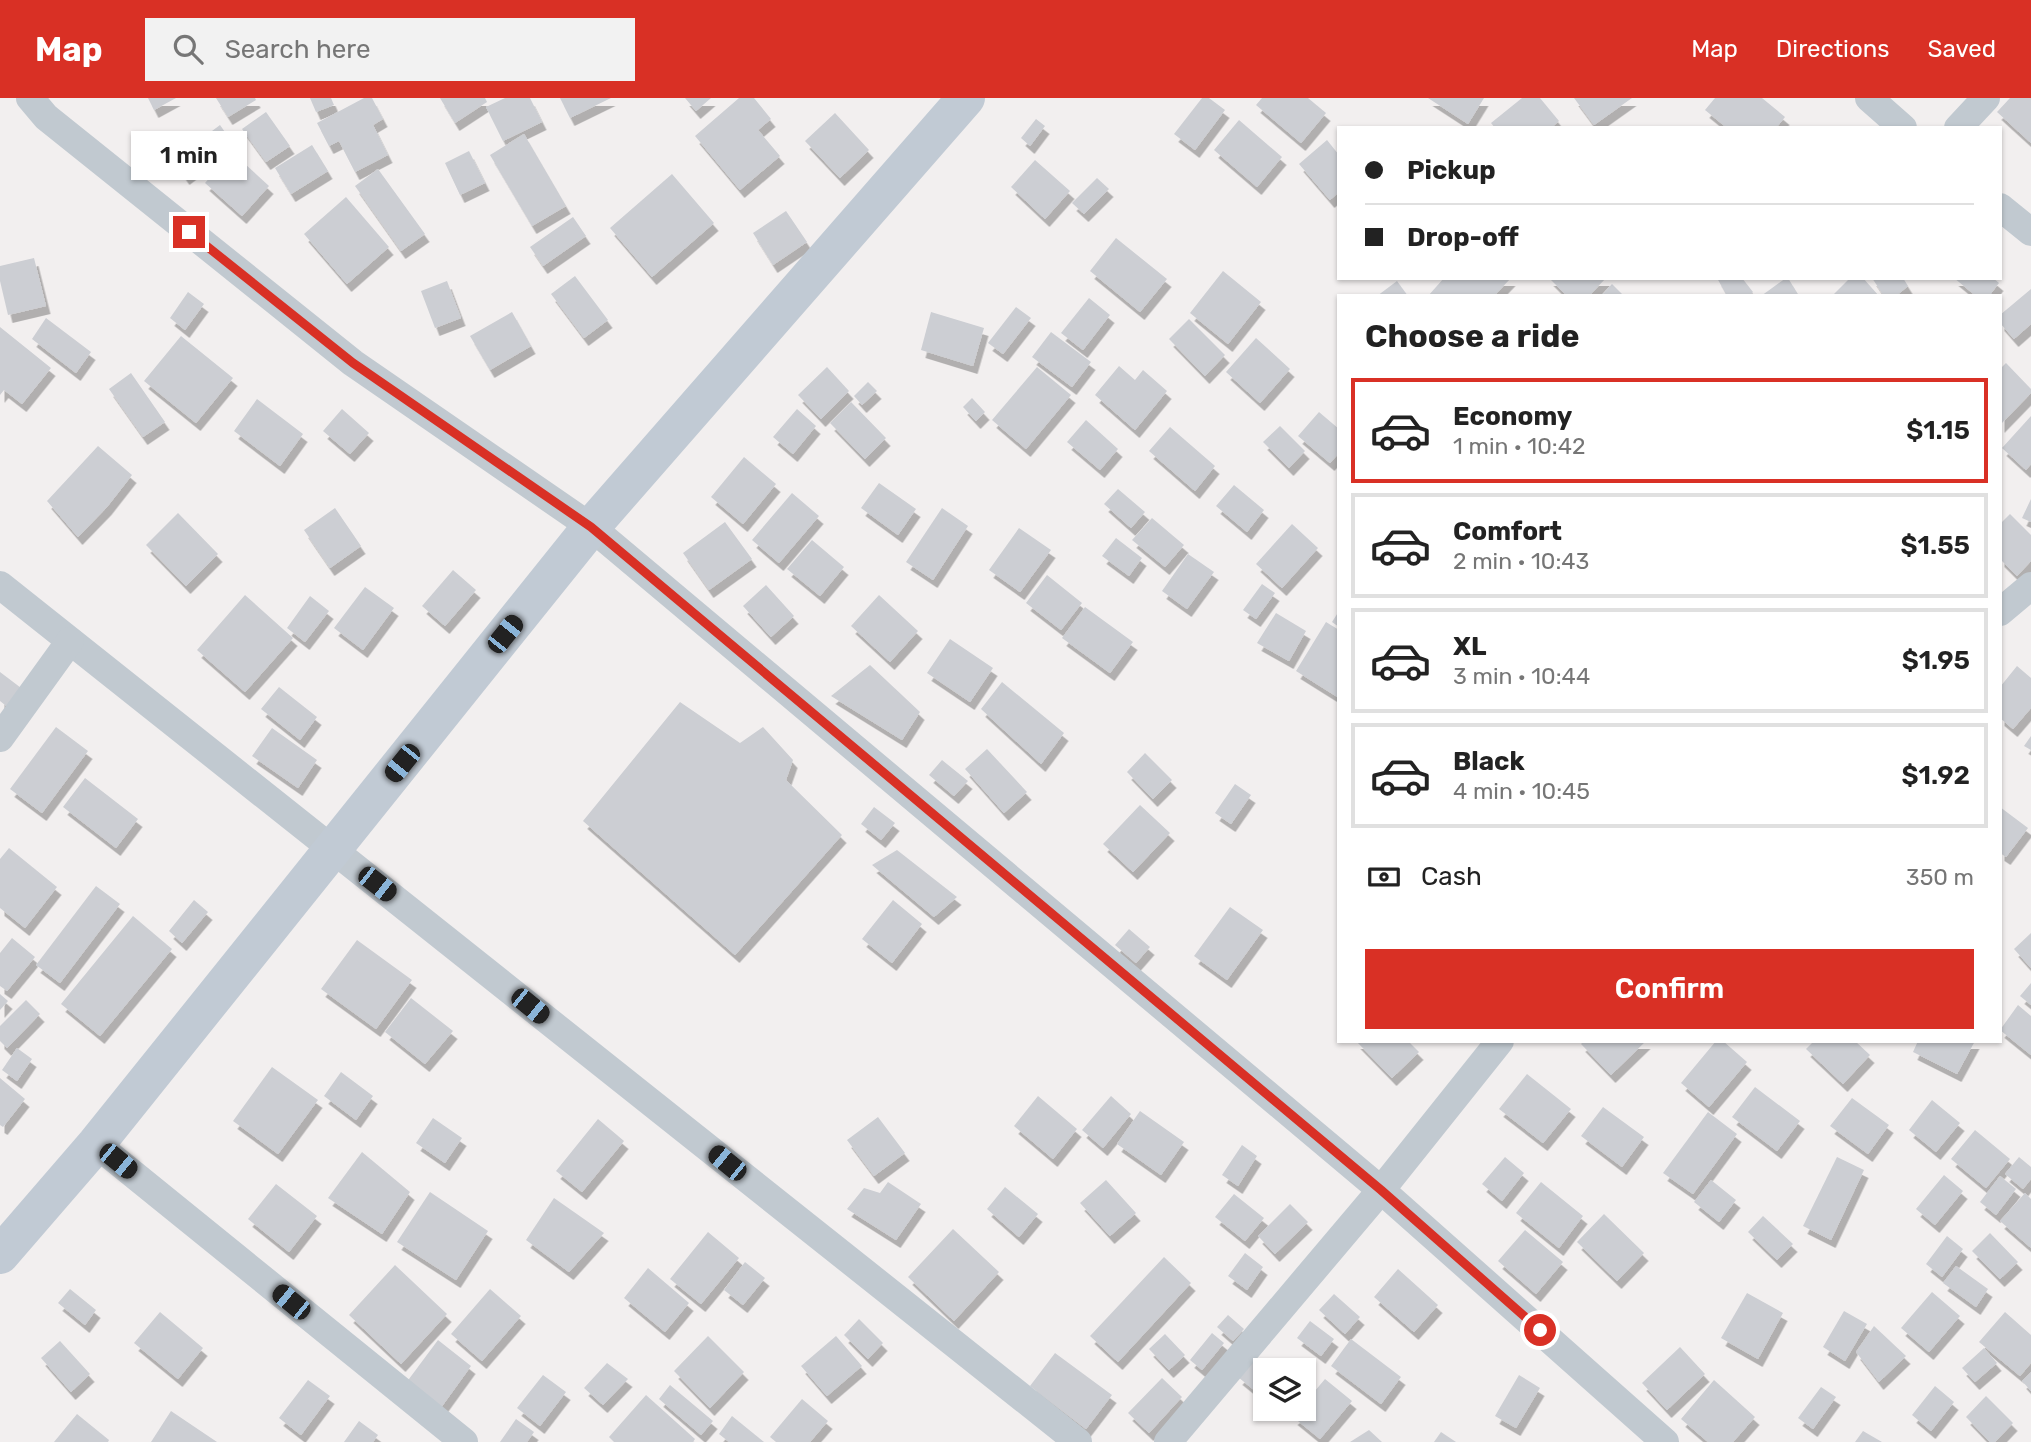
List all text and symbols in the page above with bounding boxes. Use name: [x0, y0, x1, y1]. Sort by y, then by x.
search box: [145, 18, 635, 81]
text: Map: [35, 30, 103, 69]
icon: search: [169, 30, 207, 68]
text: Search here: [225, 34, 370, 65]
text: Map: [1691, 35, 1738, 63]
text: Directions: [1776, 35, 1889, 63]
text: Saved: [1927, 35, 1996, 63]
callout: 1 min: [131, 130, 247, 180]
text: 1 min: [160, 141, 218, 169]
text: Pickup: [1407, 155, 1496, 186]
route end: [173, 216, 205, 248]
text: Drop-off: [1407, 222, 1519, 253]
text: Choose a ride: [1365, 317, 1579, 355]
icon: car: [1369, 399, 1432, 462]
text: Economy: [1453, 401, 1572, 432]
text: $1.15: [1906, 415, 1970, 446]
text: 1 min · 10:42: [1453, 432, 1585, 460]
icon: car: [1369, 514, 1432, 577]
text: Comfort: [1453, 516, 1562, 547]
text: $1.55: [1900, 530, 1970, 561]
text: 2 min · 10:43: [1453, 547, 1589, 575]
car: [484, 611, 527, 657]
icon: car: [1369, 629, 1432, 692]
text: XL: [1453, 631, 1486, 662]
text: $1.95: [1902, 645, 1970, 676]
text: 3 min · 10:44: [1453, 662, 1590, 690]
car: [381, 740, 424, 786]
icon: car: [1369, 744, 1432, 807]
text: Black: [1453, 746, 1525, 777]
text: $1.92: [1902, 760, 1970, 791]
text: 4 min · 10:45: [1453, 777, 1590, 805]
icon: cash: [1365, 858, 1403, 896]
text: Cash: [1421, 861, 1482, 892]
car: [354, 863, 401, 905]
text: 350 m: [1906, 863, 1974, 891]
button: Confirm: [1365, 949, 1974, 1029]
car: [508, 985, 553, 1027]
car: [96, 1140, 141, 1182]
car: [705, 1142, 750, 1184]
car: [269, 1281, 314, 1323]
route start: [1524, 1314, 1556, 1346]
map controls: [1253, 1358, 1316, 1421]
button: layers: [1253, 1358, 1316, 1421]

